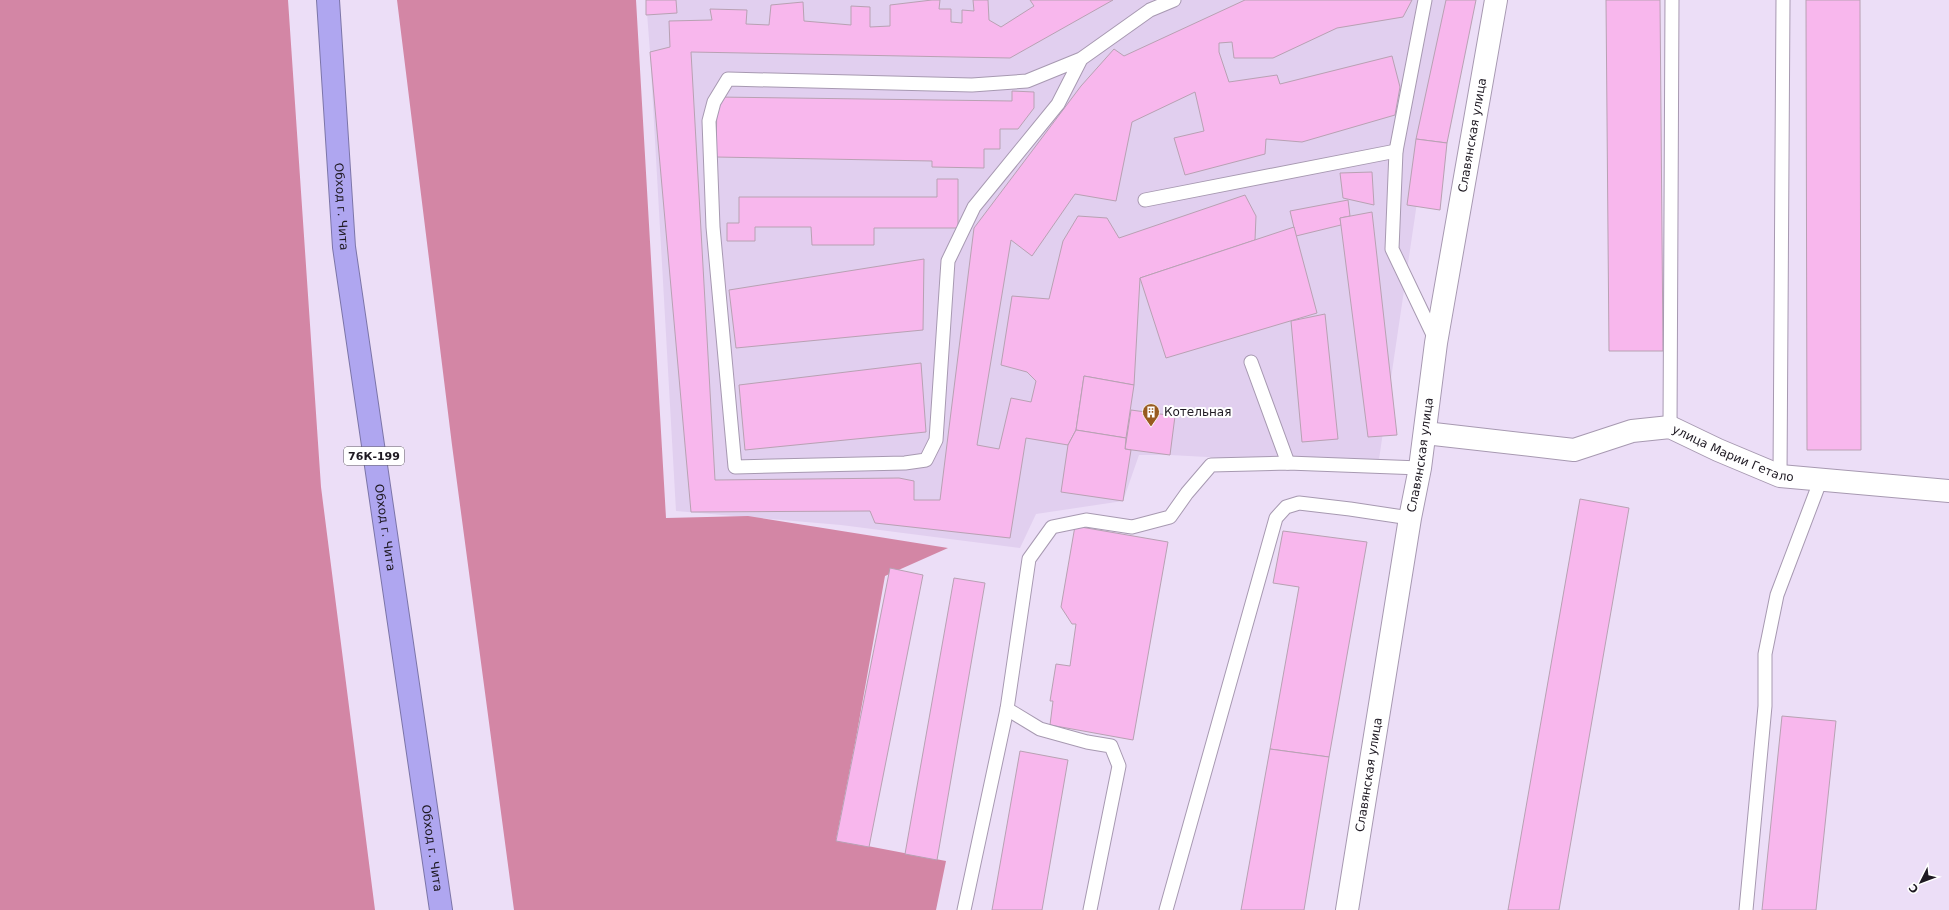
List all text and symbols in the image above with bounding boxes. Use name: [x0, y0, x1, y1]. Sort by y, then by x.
street label: Славянская улица: [1455, 77, 1489, 194]
street label: Обход г. Чита: [332, 162, 351, 251]
street label: Славянская улица: [1404, 397, 1436, 514]
building icon: Котельная: [1141, 402, 1161, 427]
place label: Котельная: [1164, 405, 1231, 419]
street label: улица Марии Гетало: [1670, 422, 1794, 484]
road number: 76К-199: [344, 447, 404, 465]
street label: Обход г. Чита: [372, 483, 398, 572]
street label: Славянская улица: [1353, 716, 1385, 833]
street label: Обход г. Чита: [419, 804, 445, 893]
north arrow: [1901, 862, 1941, 902]
text: С: [1906, 881, 1921, 896]

